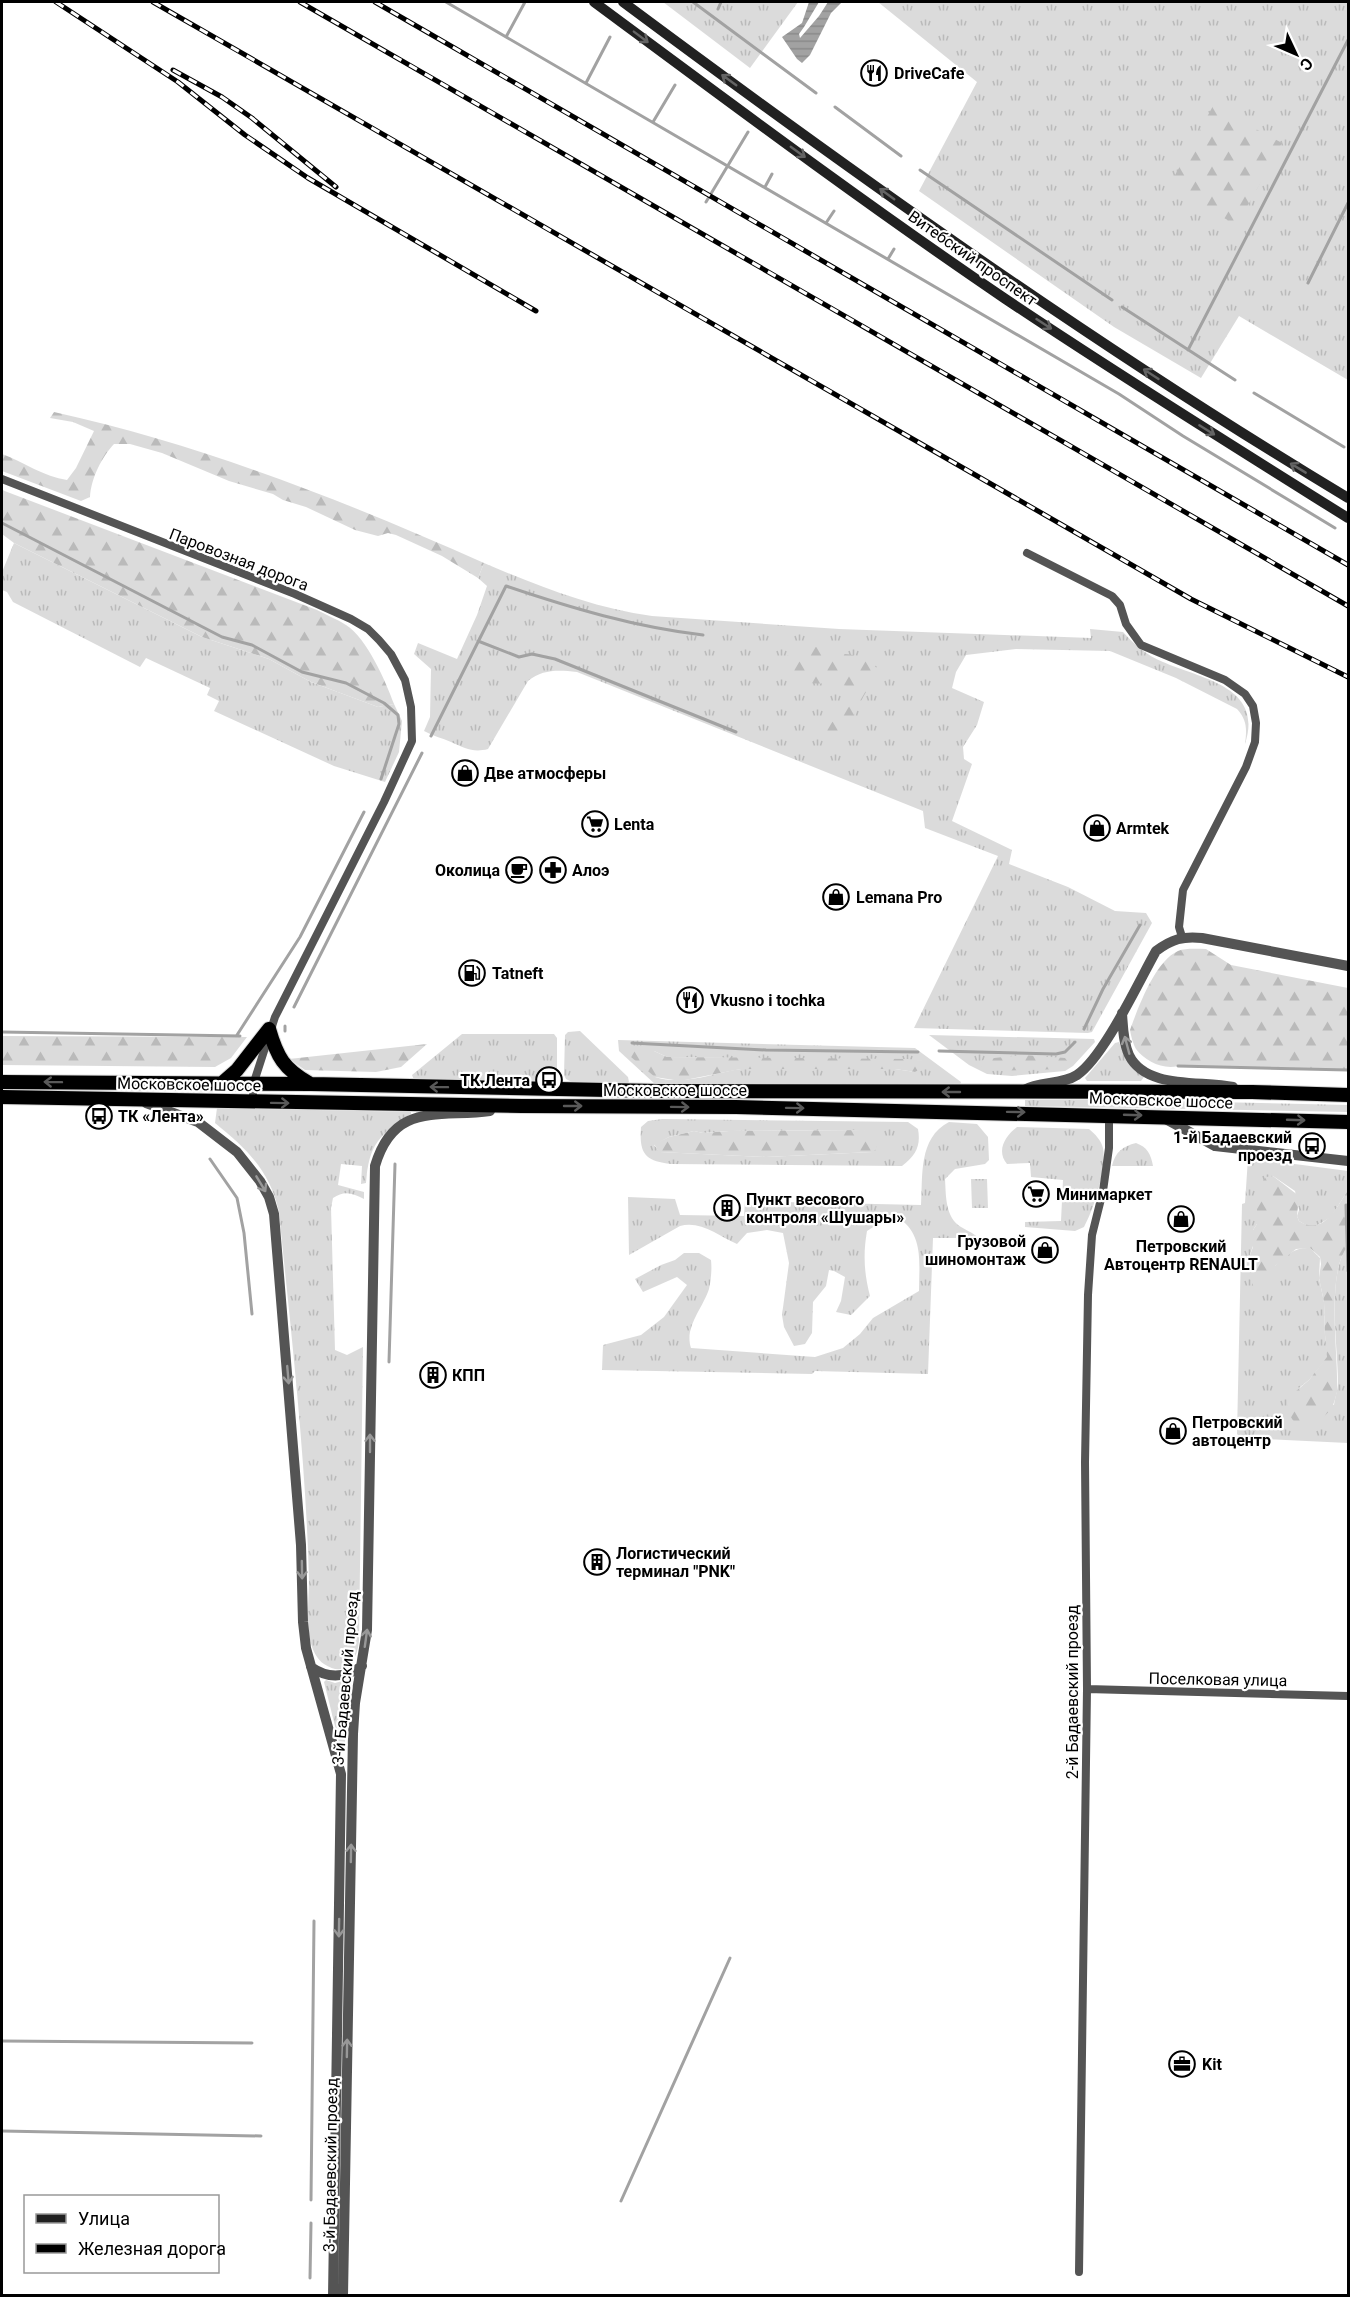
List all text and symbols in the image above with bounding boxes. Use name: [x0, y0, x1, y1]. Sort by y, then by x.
north arrow: [1266, 24, 1326, 84]
one-way arrow: [633, 30, 649, 43]
text: С: [1296, 54, 1317, 74]
restaurant icon: DriveCafe: [859, 58, 889, 88]
place label: DriveCafe: [894, 64, 965, 83]
one-way arrow: [721, 74, 737, 87]
one-way arrow: [789, 146, 805, 159]
one-way arrow: [879, 188, 895, 200]
street label: Витебский проспект: [905, 207, 1041, 310]
one-way arrow: [1035, 319, 1052, 331]
one-way arrow: [1143, 368, 1160, 380]
one-way arrow: [1198, 425, 1215, 437]
one-way arrow: [1290, 461, 1307, 473]
street label: Паровозная дорога: [167, 524, 311, 595]
shop icon: Две атмосферы: [450, 758, 480, 788]
place label: Две атмосферы: [484, 764, 606, 783]
supermarket icon: Lenta: [580, 809, 610, 839]
shop icon: Armtek: [1082, 813, 1112, 843]
place label: Lenta: [614, 815, 655, 834]
place label: Armtek: [1116, 819, 1170, 838]
cafe icon: Околица: [504, 855, 534, 885]
pharmacy icon: Алоэ: [538, 855, 568, 885]
place label: Околица: [435, 861, 500, 880]
place label: Алоэ: [572, 861, 609, 880]
shop icon: Lemana Pro: [821, 882, 851, 912]
place label: Lemana Pro: [856, 888, 942, 907]
fuel station icon: Tatneft: [457, 958, 487, 988]
place label: Tatneft: [492, 964, 544, 983]
restaurant icon: Vkusno i tochka: [675, 985, 705, 1015]
place label: Vkusno i tochka: [710, 991, 825, 1010]
one-way arrow: [1121, 1036, 1132, 1055]
bus stop icon: ТК Лента: [534, 1065, 564, 1095]
place label: ТК Лента: [460, 1071, 530, 1090]
street label: Московское шоссе: [117, 1074, 261, 1095]
one-way arrow: [43, 1076, 63, 1088]
one-way arrow: [430, 1081, 450, 1093]
street label: Московское шоссе: [603, 1081, 747, 1100]
one-way arrow: [941, 1086, 961, 1098]
street label: Московское шоссе: [1089, 1088, 1233, 1113]
one-way arrow: [269, 1097, 289, 1108]
one-way arrow: [563, 1100, 583, 1112]
bus stop icon: ТК «Лента»: [84, 1101, 114, 1131]
one-way arrow: [670, 1101, 690, 1112]
one-way arrow: [784, 1102, 804, 1114]
place label: ТК «Лента»: [118, 1107, 204, 1126]
one-way arrow: [1005, 1107, 1025, 1118]
one-way arrow: [1122, 1110, 1142, 1121]
one-way arrow: [1285, 1114, 1305, 1126]
place label: 1-й Бадаевский проезд: [1173, 1128, 1292, 1165]
bus stop icon: 1-й Бадаевский проезд: [1297, 1131, 1327, 1161]
one-way arrow: [255, 1175, 267, 1192]
supermarket icon: Минимаркет: [1021, 1179, 1051, 1209]
place label: Минимаркет: [1056, 1185, 1153, 1204]
place label: Пункт весового контроля «Шушары»: [746, 1190, 904, 1227]
building icon: Пункт весового контроля «Шушары»: [712, 1193, 742, 1223]
shop icon: Петровский Автоцентр RENAULT: [1166, 1204, 1196, 1234]
place label: Грузовой шиномонтаж: [925, 1232, 1026, 1269]
shop icon: Грузовой шиномонтаж: [1030, 1235, 1060, 1265]
place label: Петровский Автоцентр RENAULT: [1104, 1237, 1258, 1274]
building icon: КПП: [418, 1360, 448, 1390]
one-way arrow: [283, 1365, 294, 1385]
place label: КПП: [452, 1366, 485, 1385]
place label: Петровский автоцентр: [1192, 1413, 1283, 1450]
shop icon: Петровский автоцентр: [1158, 1416, 1188, 1446]
one-way arrow: [364, 1434, 376, 1454]
place label: Логистический терминал "PNK": [616, 1544, 735, 1581]
building icon: Логистический терминал "PNK": [582, 1547, 612, 1577]
one-way arrow: [296, 1559, 308, 1579]
street label: 3-й Бадаевский проезд: [328, 1590, 363, 1766]
street label: 2-й Бадаевский проезд: [1063, 1604, 1082, 1779]
one-way arrow: [361, 1629, 372, 1648]
street label: Поселковая улица: [1148, 1669, 1288, 1690]
one-way arrow: [345, 1844, 357, 1864]
one-way arrow: [333, 1917, 345, 1937]
one-way arrow: [341, 2039, 353, 2059]
office icon: Kit: [1167, 2049, 1197, 2079]
place label: Kit: [1202, 2055, 1222, 2074]
street label: 3-й Бадаевский проезд: [319, 2077, 342, 2252]
legend: [24, 2195, 219, 2273]
text: Улица: [78, 2208, 130, 2229]
text: Железная дорога: [78, 2238, 226, 2259]

